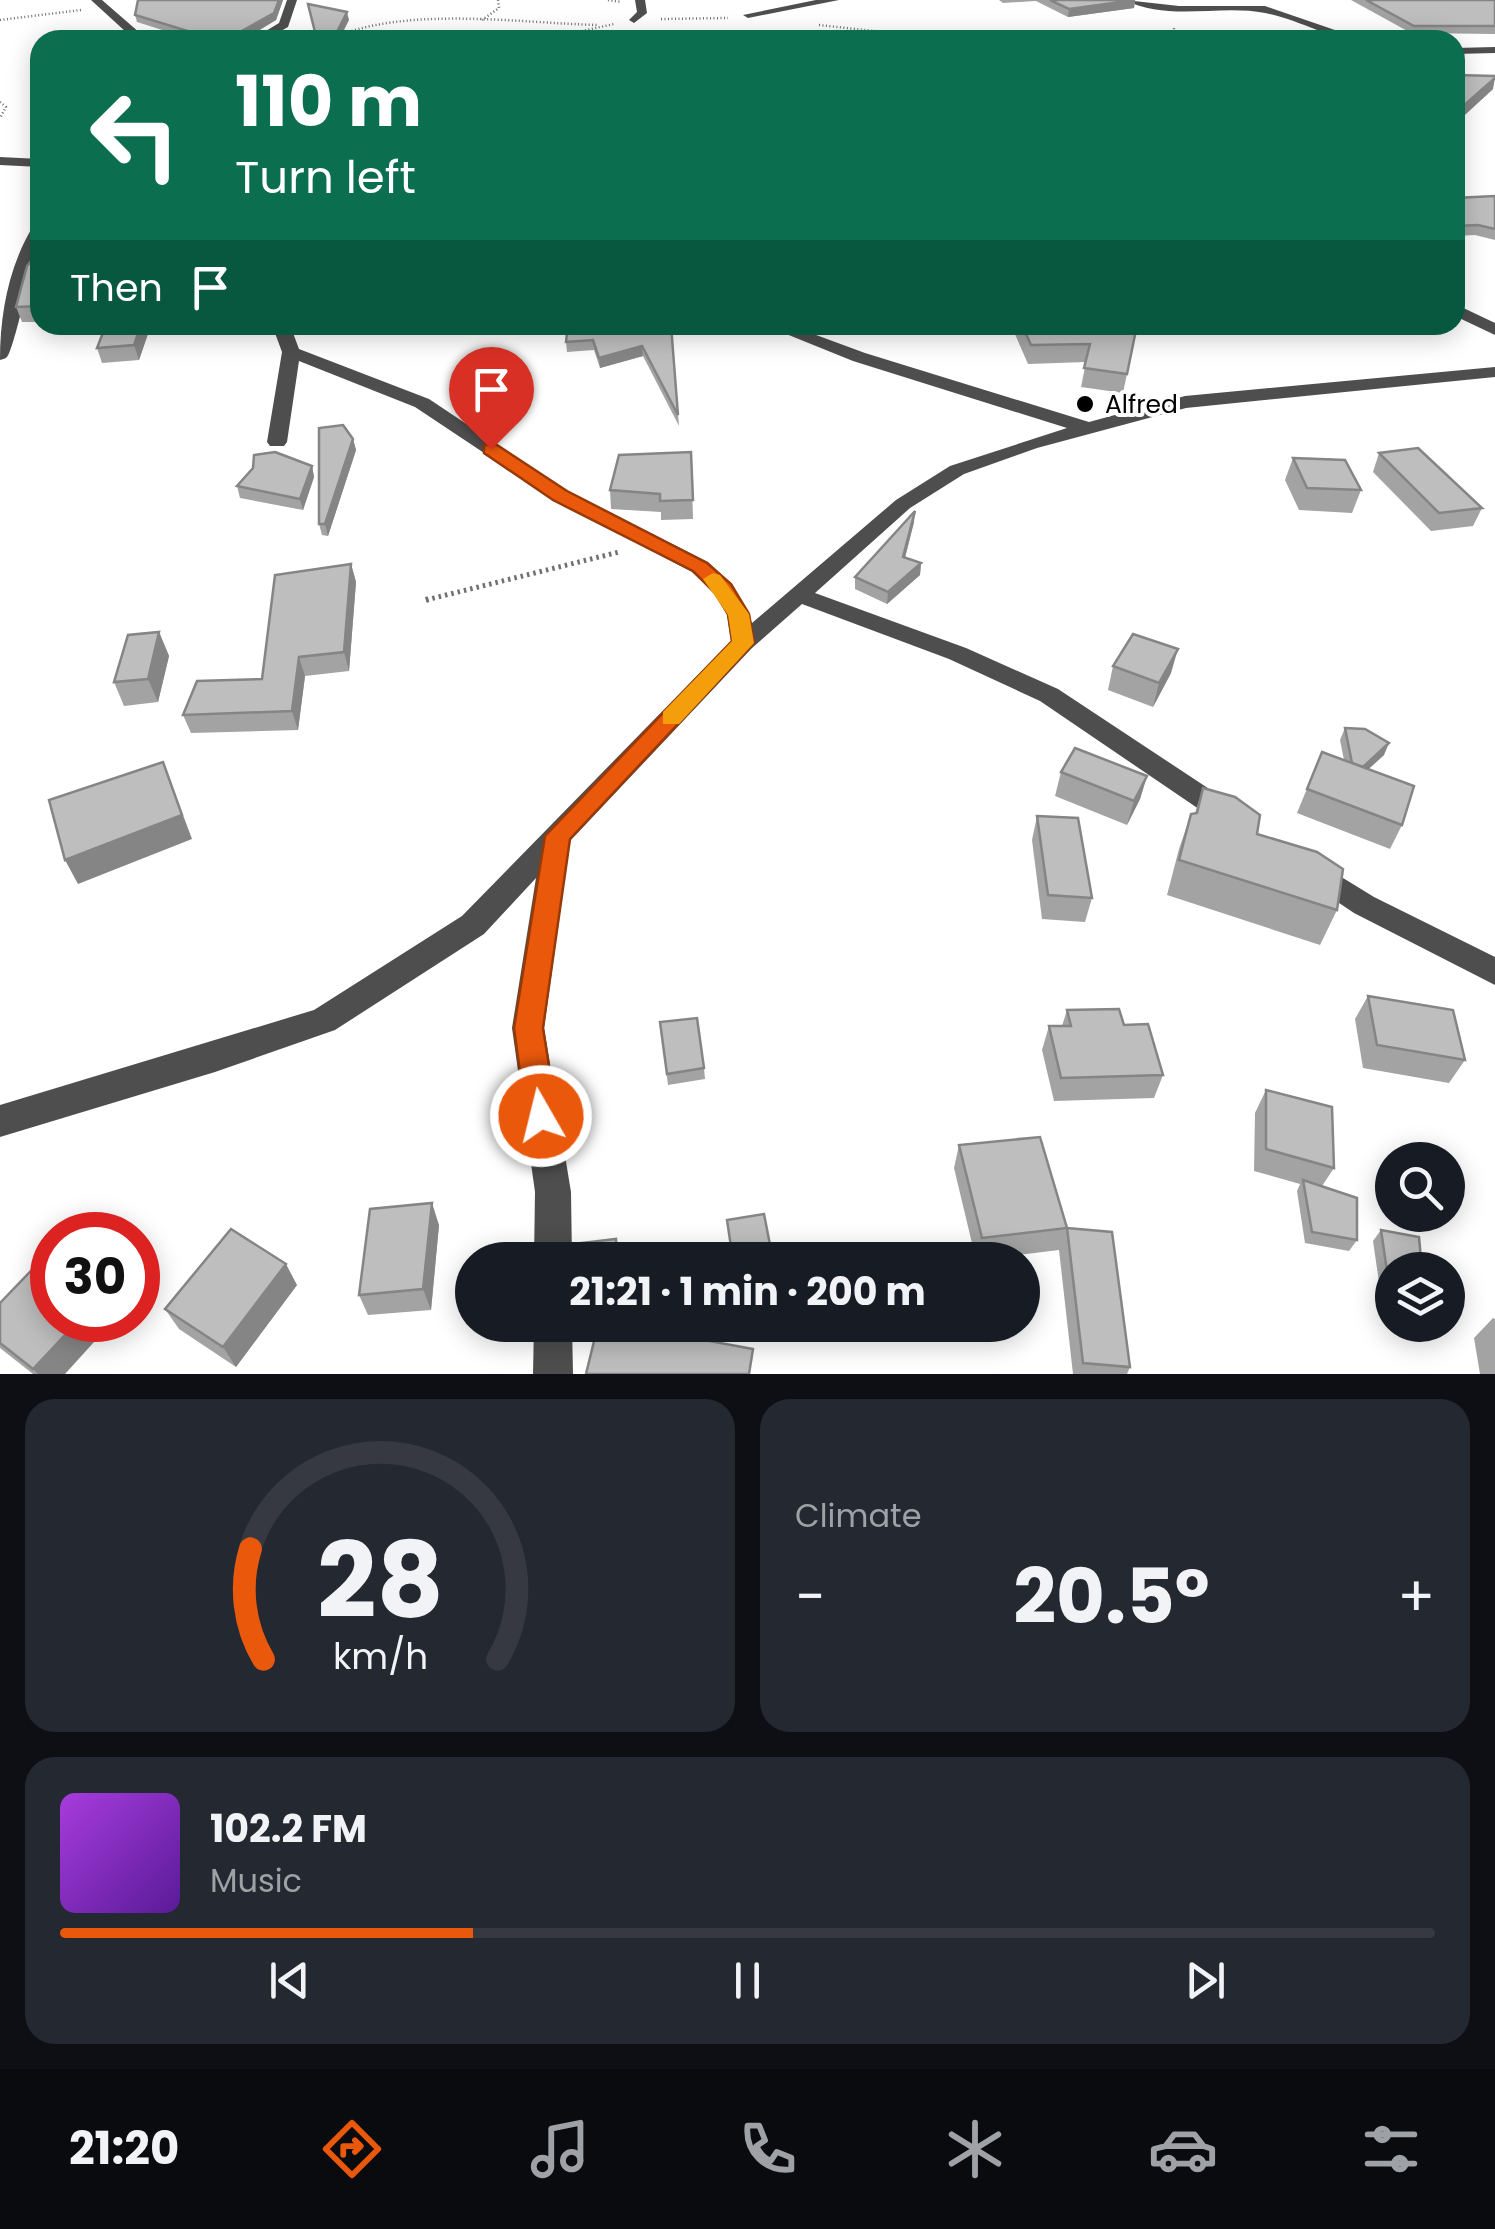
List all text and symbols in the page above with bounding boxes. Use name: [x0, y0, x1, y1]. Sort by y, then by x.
text: 110 m: [235, 52, 422, 151]
icon: left: [70, 70, 200, 200]
text: Turn left: [235, 146, 416, 209]
icon: arrive: [183, 260, 238, 315]
text: Then: [70, 261, 163, 314]
pin: [449, 347, 534, 450]
icon: arrive: [464, 362, 519, 417]
place label: Alfred: [1105, 387, 1178, 422]
marker: Alfred: [1074, 393, 1096, 415]
position arrow: [489, 1064, 593, 1168]
map controls: [1375, 1142, 1465, 1342]
button: search: [1375, 1142, 1465, 1232]
speed limit sign: 30: [30, 1212, 160, 1342]
button: layers: [1375, 1252, 1465, 1342]
text: 21:21 · 1 min · 200 m: [569, 1265, 926, 1318]
text: Climate: [795, 1493, 922, 1538]
text: 28: [317, 1508, 443, 1653]
text: 20.5°: [1013, 1544, 1210, 1649]
text: −: [795, 1558, 825, 1635]
text: +: [1397, 1558, 1435, 1635]
text: km/h: [332, 1631, 428, 1682]
text: 102.2 FM: [210, 1802, 367, 1855]
text: Music: [210, 1858, 302, 1903]
icon: previous: [262, 1953, 317, 2008]
icon: pause: [720, 1953, 775, 2008]
icon: next: [1178, 1953, 1233, 2008]
icon: directions: [317, 2114, 387, 2184]
icon: music: [525, 2114, 595, 2184]
icon: phone: [733, 2114, 803, 2184]
icon: climate: [940, 2114, 1010, 2184]
icon: car: [1148, 2114, 1218, 2184]
icon: filters: [1356, 2114, 1426, 2184]
text: 21:20: [69, 2117, 179, 2180]

